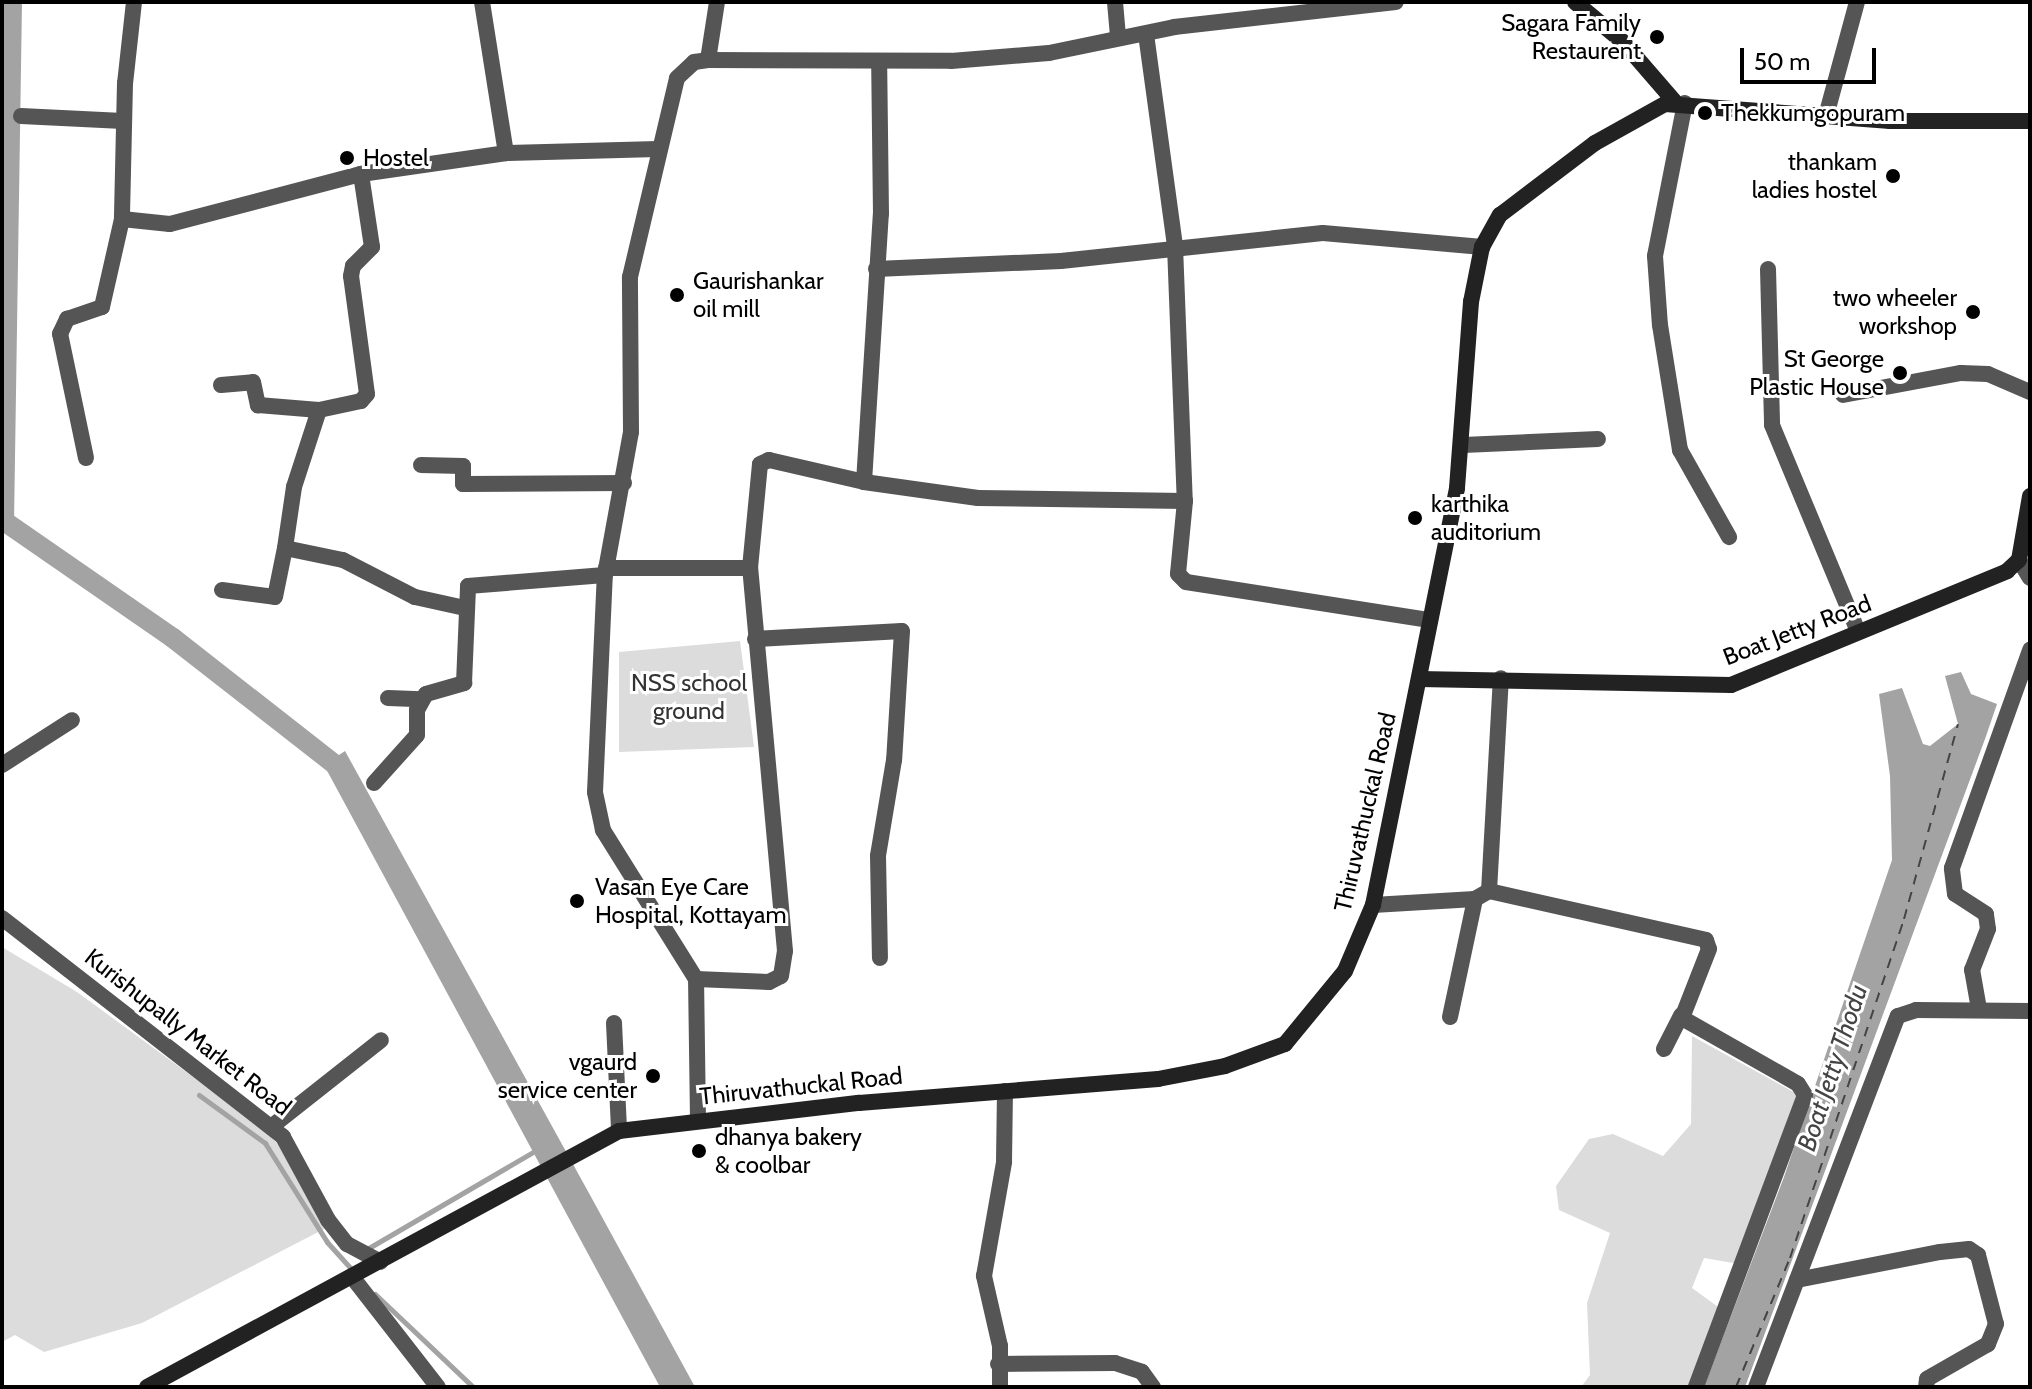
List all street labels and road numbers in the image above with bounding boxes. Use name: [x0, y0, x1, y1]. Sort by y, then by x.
street label: Boat Jetty Road: [1719, 589, 1875, 671]
street label: Thiruvathuckal Road: [1328, 710, 1402, 914]
street label: Kurishupally Market Road: [79, 943, 297, 1121]
street label: Thiruvathuckal Road: [698, 1061, 904, 1111]

